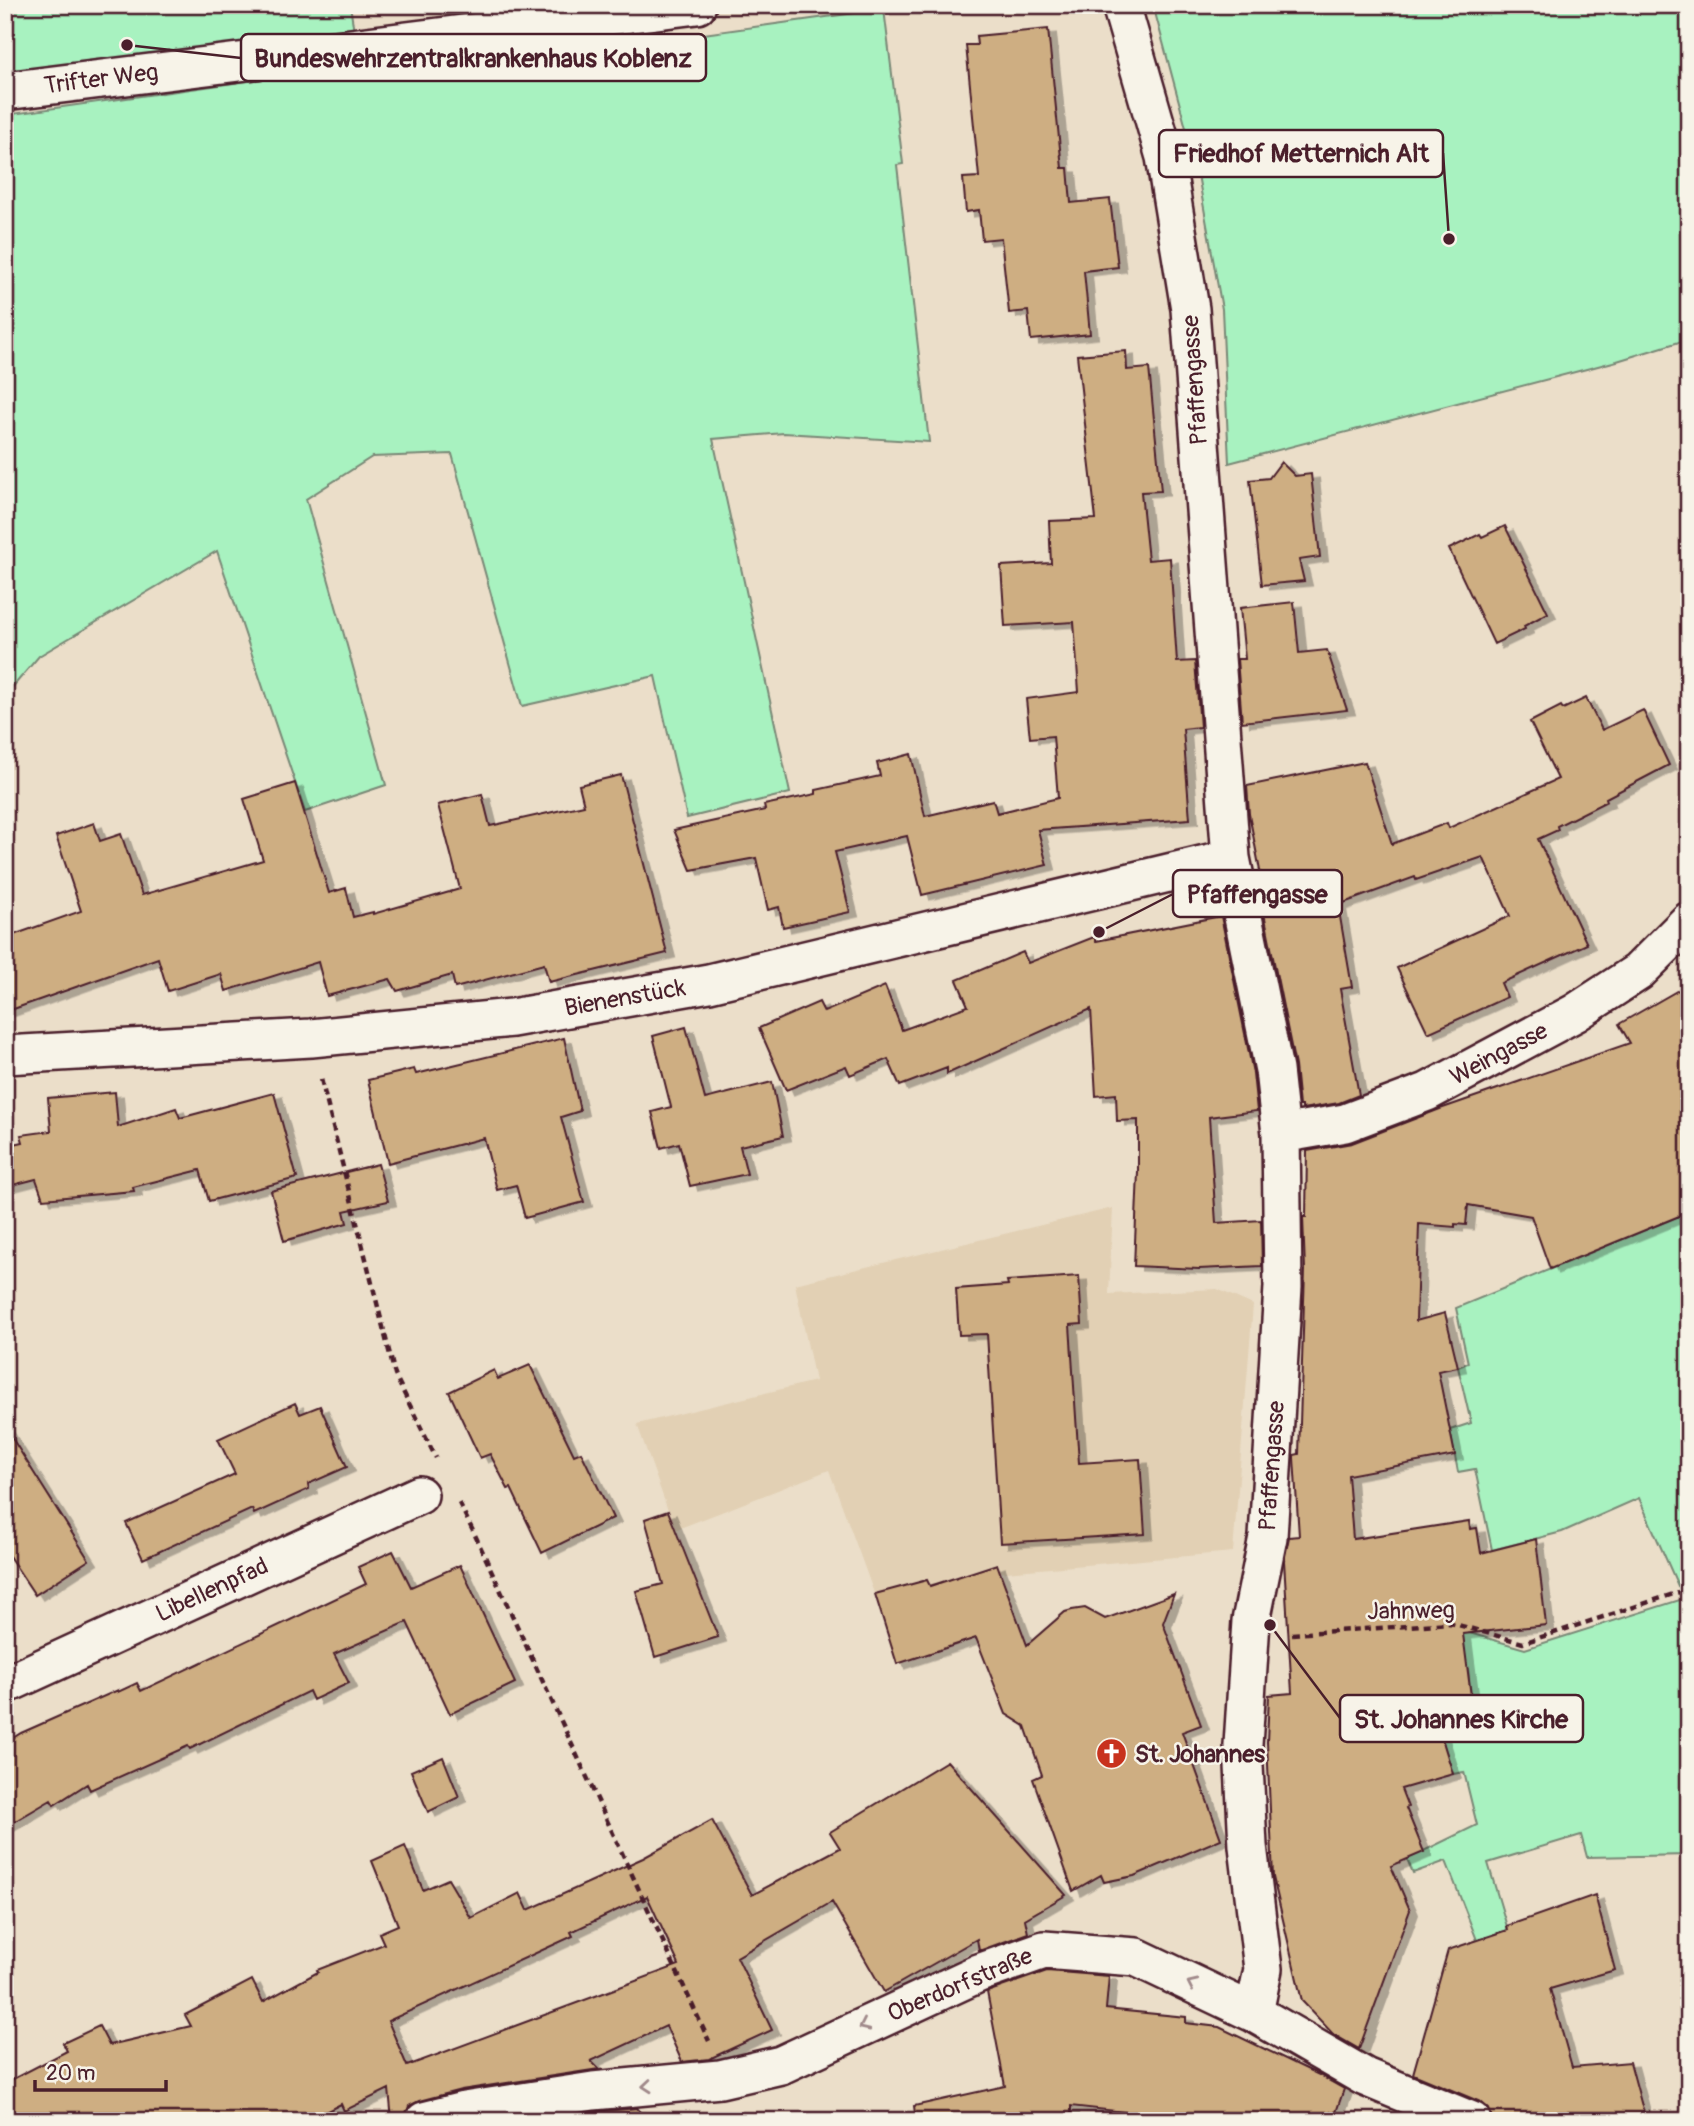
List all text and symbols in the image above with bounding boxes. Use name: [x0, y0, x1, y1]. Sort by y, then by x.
callout: Bundeswehrzentralkrankenhaus Koblenz: [241, 34, 706, 81]
text: Bundeswehrzentralkrankenhaus Koblenz: [254, 43, 692, 75]
street label: Trifter Weg: [42, 58, 160, 100]
callout: Friedhof Metternich Alt: [1159, 130, 1443, 177]
text: Friedhof Metternich Alt: [1173, 138, 1430, 170]
street label: Pfaffengasse: [1176, 314, 1214, 446]
callout: Pfaffengasse: [1173, 870, 1342, 917]
text: Pfaffengasse: [1186, 879, 1329, 911]
street label: Bienenstück: [562, 973, 688, 1023]
street label: Weingasse: [1445, 1016, 1553, 1092]
street label: Pfaffengasse: [1253, 1400, 1291, 1532]
street label: Libellenpfad: [151, 1551, 273, 1629]
street label: Jahnweg: [1367, 1596, 1455, 1626]
callout: St. Johannes Kirche: [1340, 1695, 1583, 1742]
text: St. Johannes Kirche: [1354, 1704, 1569, 1736]
church icon: St. Johannes: [1095, 1737, 1129, 1771]
place label: St. Johannes: [1135, 1740, 1265, 1769]
street label: Oberdorfstraße: [883, 1941, 1037, 2029]
one-way arrow: [1187, 1978, 1199, 1992]
one-way arrow: [859, 2018, 871, 2032]
scale bar: [35, 2049, 166, 2093]
text: 20 m: [46, 2060, 95, 2087]
one-way arrow: [641, 2078, 652, 2093]

